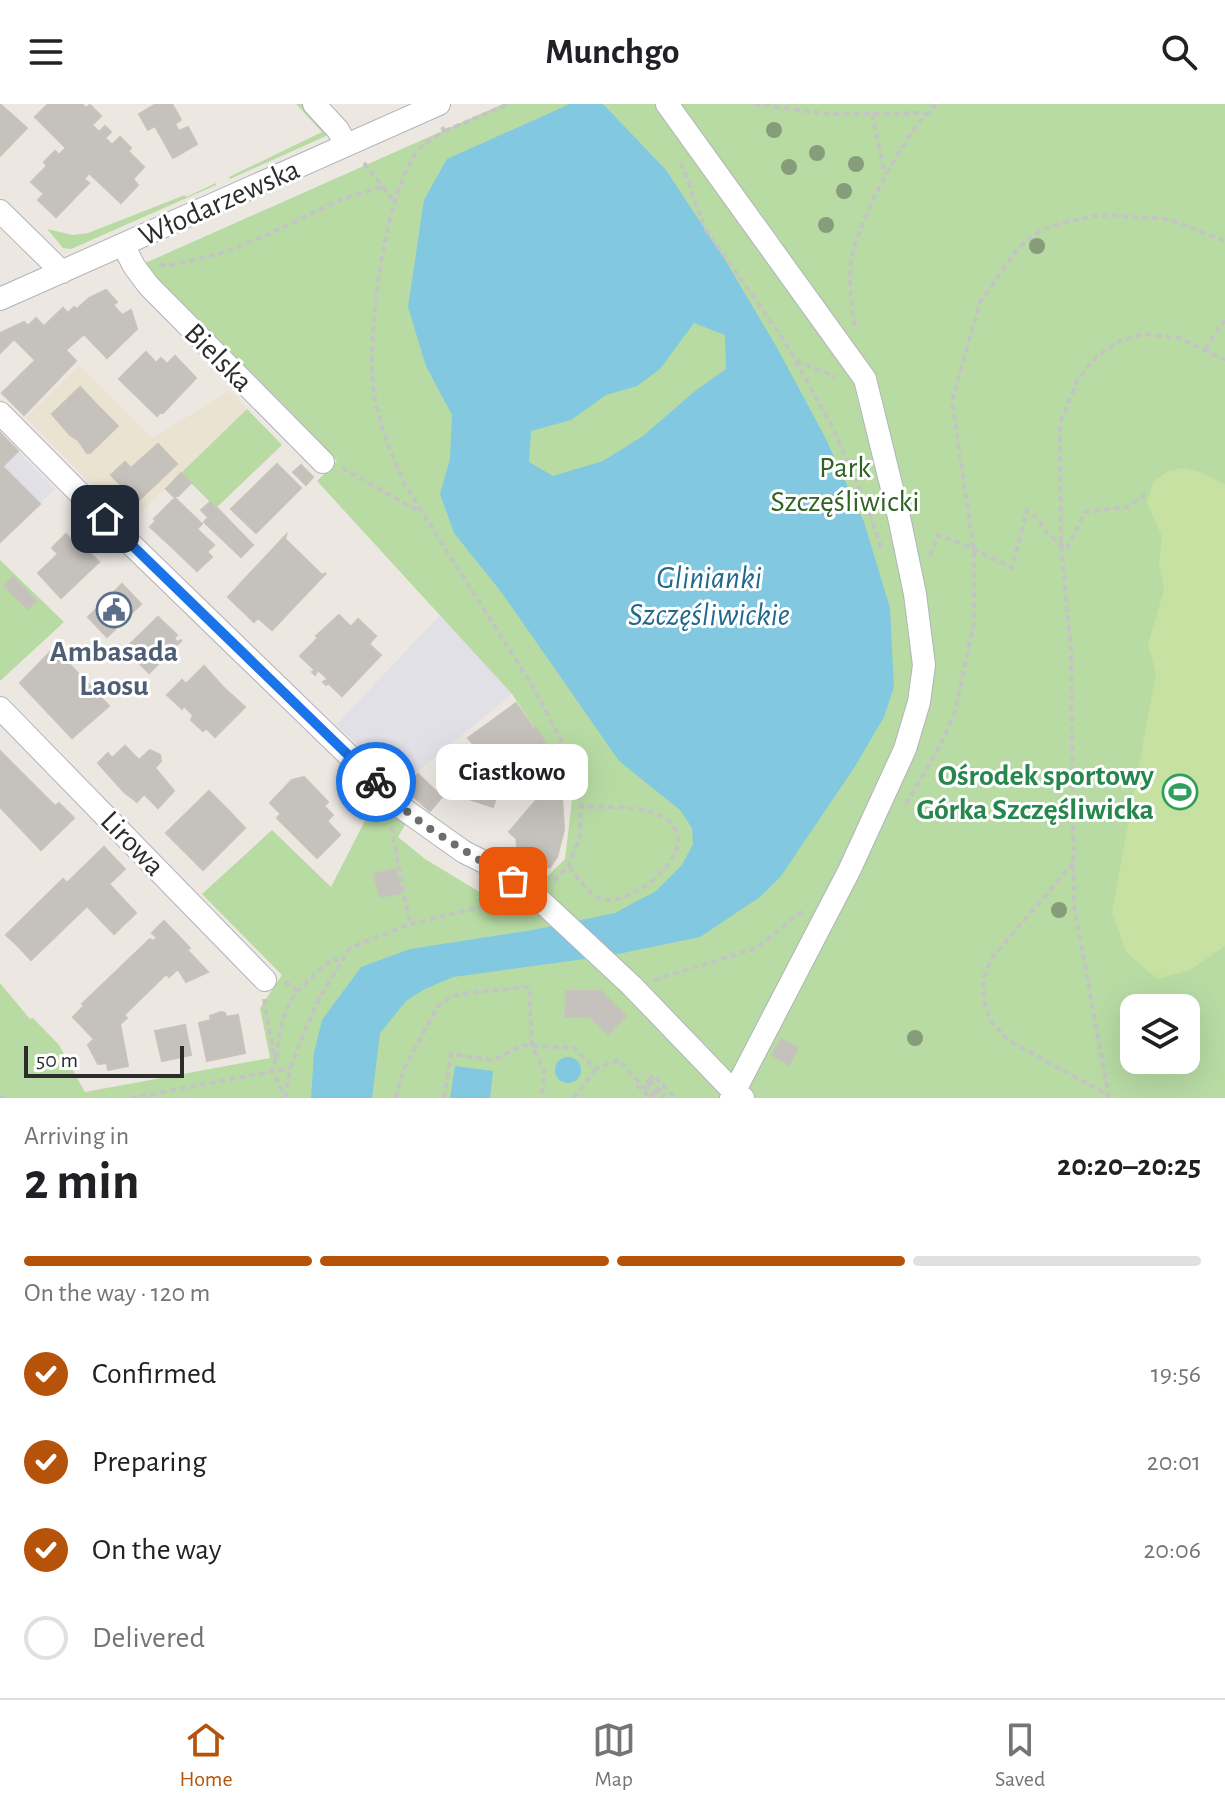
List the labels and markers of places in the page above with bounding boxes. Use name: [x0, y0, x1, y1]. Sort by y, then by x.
pin: [71, 485, 139, 553]
public building icon: Ambasada Laosu: [95, 591, 133, 629]
place label: Ambasada Laosu: [50, 637, 178, 701]
callout: Ciastkowo: [437, 745, 589, 801]
place label: Ośrodek sportowy Górka Szczęśliwicka: [916, 761, 1155, 825]
sports icon: Ośrodek sportowy Górka Szczęśliwicka: [1161, 773, 1199, 811]
pin: [479, 847, 547, 915]

